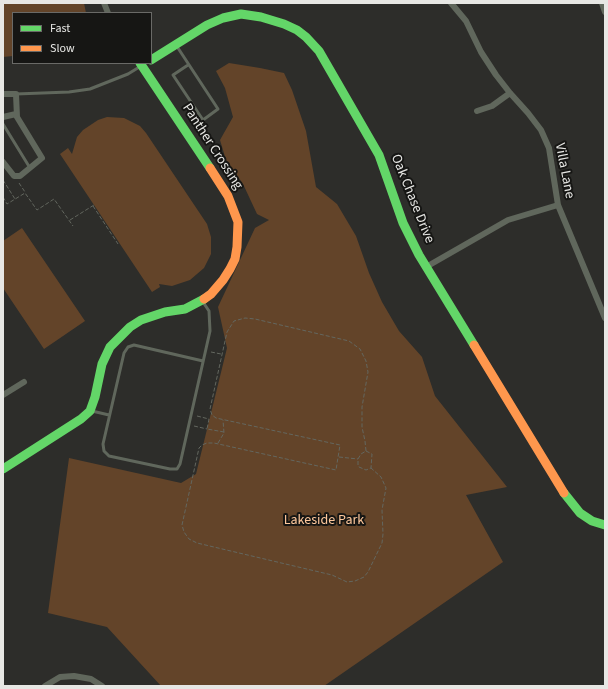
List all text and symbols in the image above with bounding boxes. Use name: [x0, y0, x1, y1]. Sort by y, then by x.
legend: [12, 12, 152, 64]
text: Fast: [50, 20, 70, 37]
text: Slow: [50, 40, 75, 57]
street label: Panther Crossing: [178, 101, 246, 193]
street label: Villa Lane: [550, 142, 578, 200]
street label: Oak Chase Drive: [386, 152, 438, 246]
park label: Lakeside Park: [284, 513, 364, 529]

